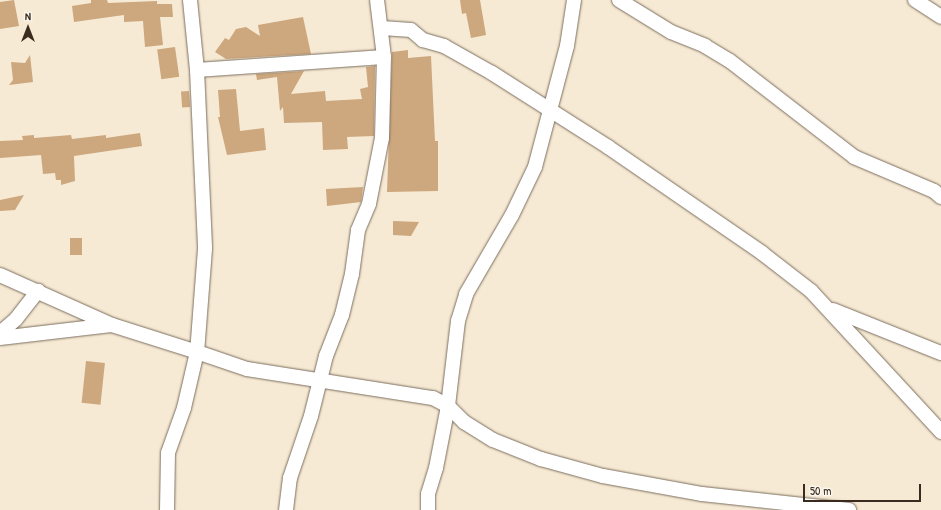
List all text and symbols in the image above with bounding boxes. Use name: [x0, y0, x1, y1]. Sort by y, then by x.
north arrow: [8, 8, 48, 48]
text: N: [25, 9, 31, 23]
scale bar: [805, 476, 923, 502]
text: 50 m: [810, 482, 831, 499]

